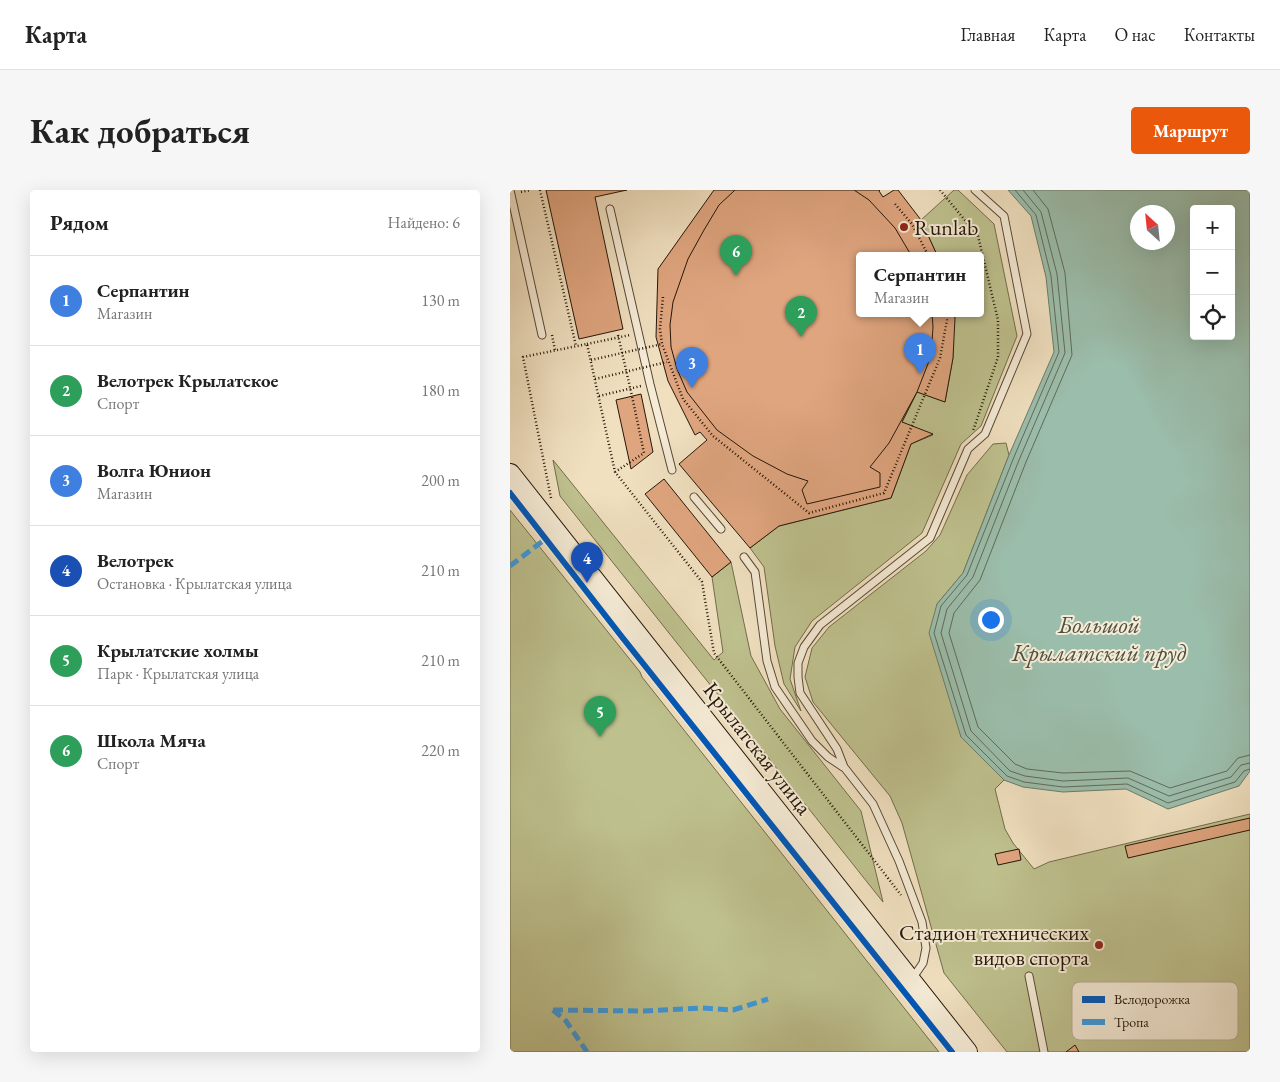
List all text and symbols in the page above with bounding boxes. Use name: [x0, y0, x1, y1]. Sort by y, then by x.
text: Карта: [25, 19, 87, 50]
text: Главная: [961, 23, 1015, 46]
text: Карта: [1043, 23, 1086, 46]
text: О нас: [1114, 23, 1156, 46]
text: Контакты: [1184, 23, 1255, 46]
button: Маршрут: [1131, 107, 1250, 154]
text: Как добраться: [30, 108, 250, 153]
north arrow: [1130, 205, 1175, 250]
map controls: [1190, 205, 1235, 340]
button: +: [1190, 205, 1235, 250]
text: Рядом: [50, 209, 109, 236]
text: Найдено: 6: [388, 212, 460, 233]
place label: Runlab: [914, 213, 978, 242]
marker: Runlab: [898, 221, 910, 233]
pin: 6: [720, 235, 752, 276]
button: −: [1190, 250, 1235, 295]
popup: [856, 252, 984, 317]
text: Серпантин: [874, 262, 966, 287]
text: Серпантин: [97, 278, 190, 303]
text: Магазин: [874, 287, 929, 308]
text: 1: [62, 290, 70, 311]
text: 130 m: [421, 290, 460, 311]
button: locate: [1190, 295, 1235, 340]
pin: 2: [785, 296, 817, 337]
text: Магазин: [97, 303, 152, 324]
pin: 1: [904, 333, 936, 374]
pin: 3: [676, 347, 708, 388]
text: Велотрек Крылатское: [97, 368, 279, 393]
text: 2: [62, 380, 70, 401]
text: 180 m: [421, 380, 460, 401]
text: Спорт: [97, 393, 139, 414]
text: Волга Юнион: [97, 458, 211, 483]
text: 3: [62, 470, 70, 491]
text: 200 m: [421, 470, 460, 491]
text: Магазин: [97, 483, 152, 504]
pin: 4: [571, 542, 603, 583]
text: Велотрек: [97, 548, 174, 573]
text: 4: [62, 560, 70, 581]
text: 210 m: [421, 560, 460, 581]
text: Остановка · Крылатская улица: [97, 573, 292, 594]
your location: [978, 607, 1004, 633]
water label: Большой Крылатский пруд: [1011, 609, 1187, 668]
text: Крылатские холмы: [97, 638, 259, 663]
text: 5: [62, 650, 70, 671]
text: 210 m: [421, 650, 460, 671]
text: Парк · Крылатская улица: [97, 663, 259, 684]
street label: Крылатская улица: [697, 676, 819, 821]
pin: 5: [584, 696, 616, 737]
text: Школа Мяча: [97, 728, 206, 753]
text: 6: [62, 740, 70, 761]
text: 220 m: [421, 740, 460, 761]
text: Спорт: [97, 753, 139, 774]
place label: Стадион технических видов спорта: [899, 918, 1090, 972]
marker: Стадион технических видов спорта: [1093, 939, 1105, 951]
legend: [1072, 982, 1238, 1040]
text: Велодорожка: [1114, 990, 1190, 1008]
text: Тропа: [1114, 1013, 1149, 1031]

